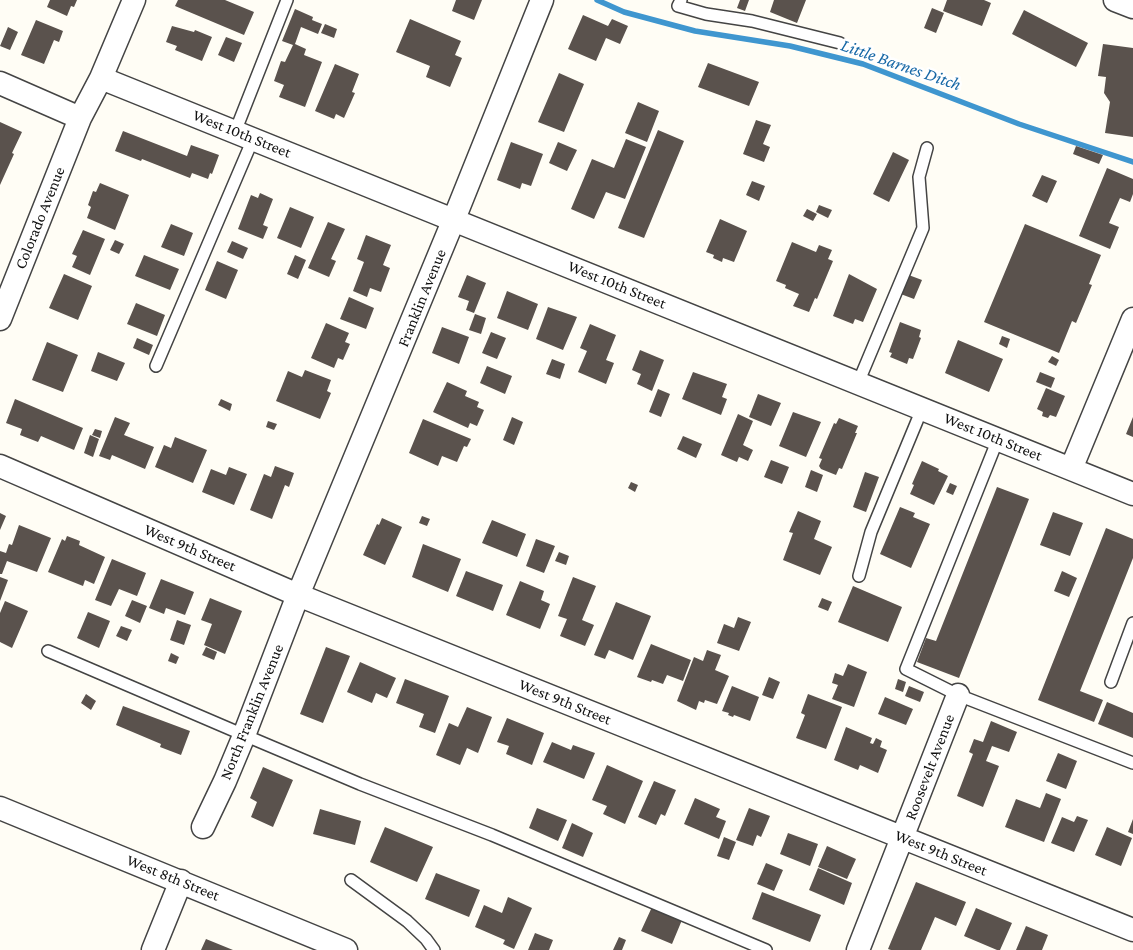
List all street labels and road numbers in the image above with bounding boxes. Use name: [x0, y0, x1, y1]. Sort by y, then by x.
street label: West 10th Street: [190, 106, 294, 162]
street label: Colorado Avenue: [11, 164, 69, 272]
street label: Franklin Avenue: [394, 246, 450, 350]
street label: West 10th Street: [565, 257, 669, 313]
street label: West 10th Street: [941, 409, 1045, 465]
street label: West 9th Street: [141, 520, 239, 576]
street label: North Franklin Avenue: [216, 641, 288, 783]
street label: West 9th Street: [516, 675, 614, 729]
street label: Roosevelt Avenue: [901, 711, 959, 823]
street label: West 9th Street: [892, 826, 990, 880]
street label: West 8th Street: [124, 851, 222, 905]

